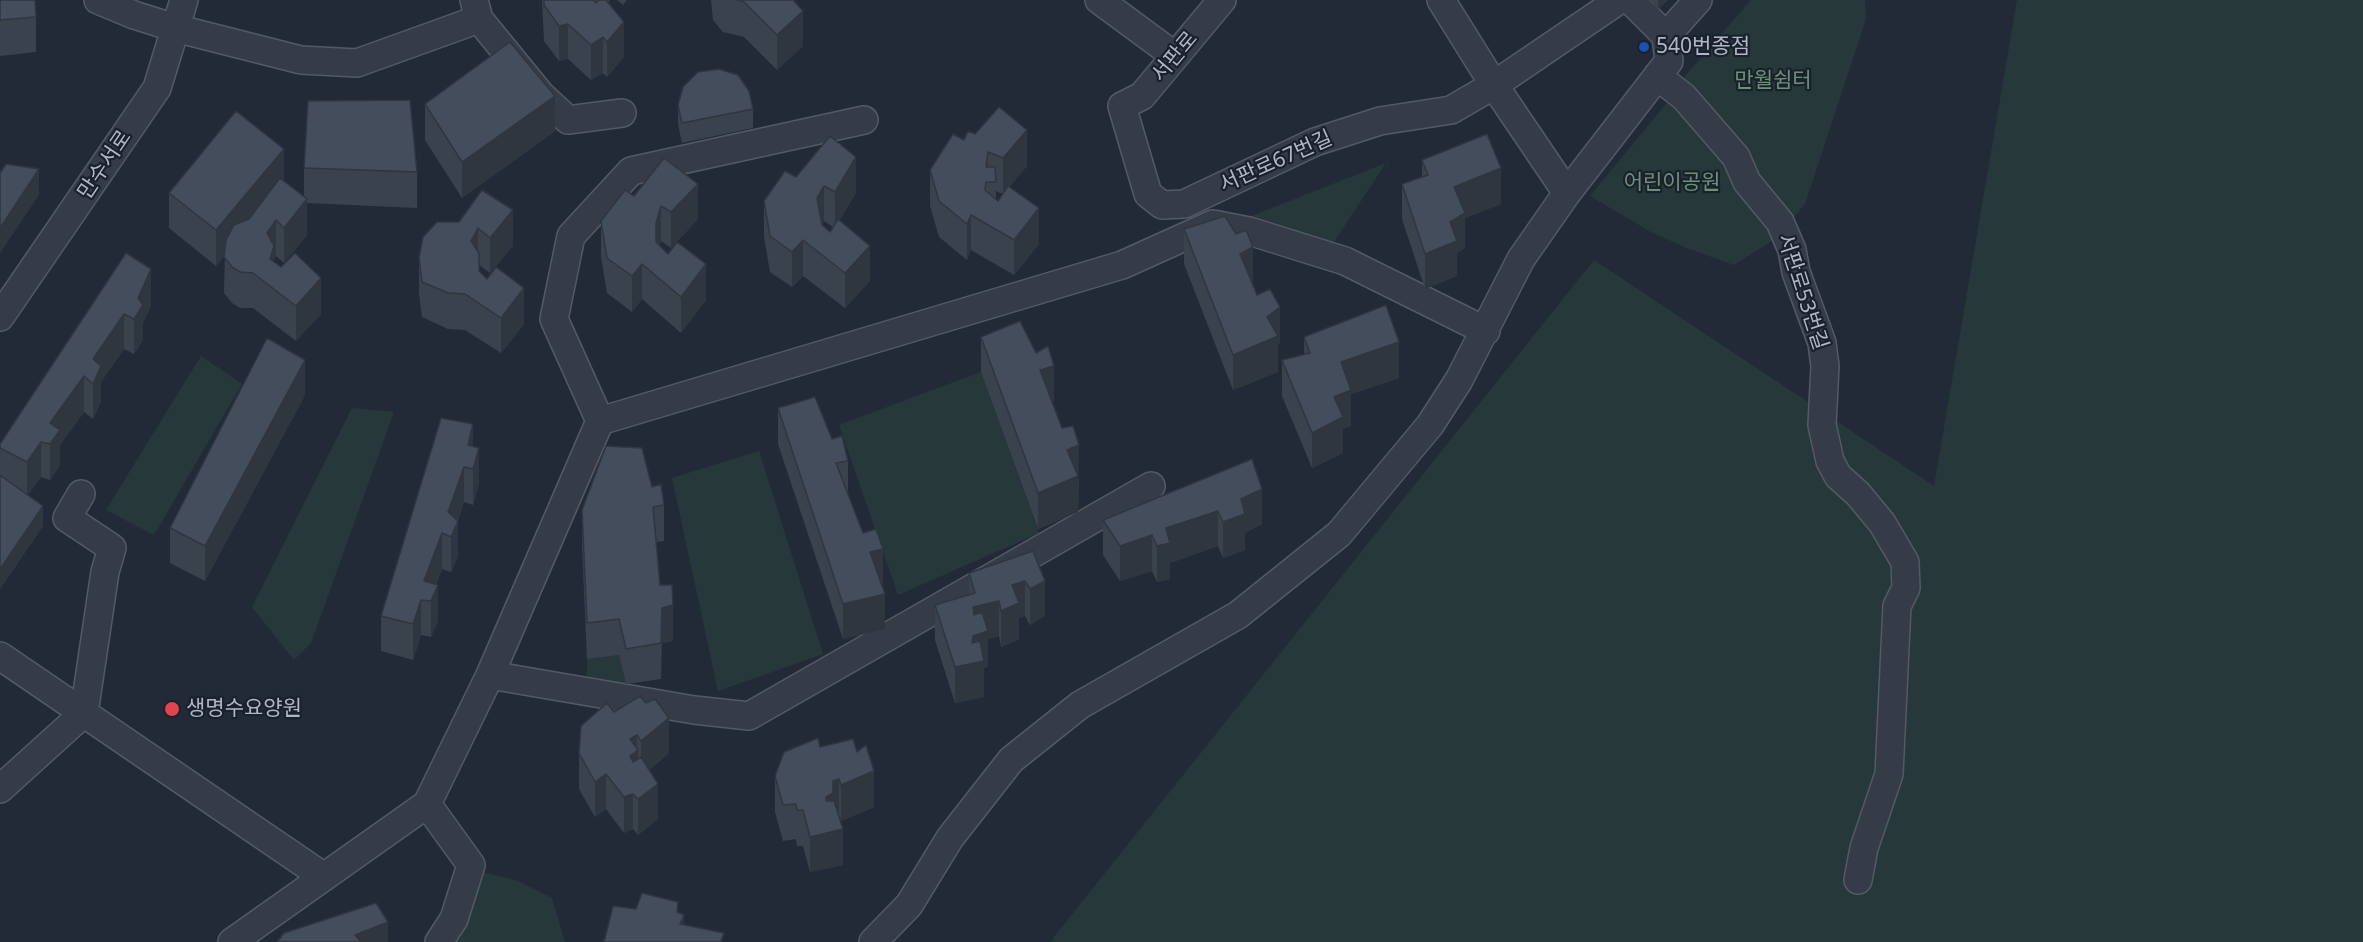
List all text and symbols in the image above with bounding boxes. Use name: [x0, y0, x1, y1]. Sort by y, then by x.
street label: 서판로: [1147, 27, 1203, 87]
place label: 540번종점: [1656, 34, 1750, 60]
marker: 540번종점: [1637, 40, 1651, 54]
park label: 만월쉼터: [1734, 68, 1812, 94]
street label: 만수서로: [73, 126, 137, 204]
street label: 서판로67번길: [1216, 126, 1336, 198]
park label: 어린이공원: [1624, 170, 1720, 196]
street label: 서판로53번길: [1771, 231, 1833, 353]
place label: 생명수요양원: [186, 696, 302, 722]
marker: 생명수요양원: [163, 700, 181, 718]

